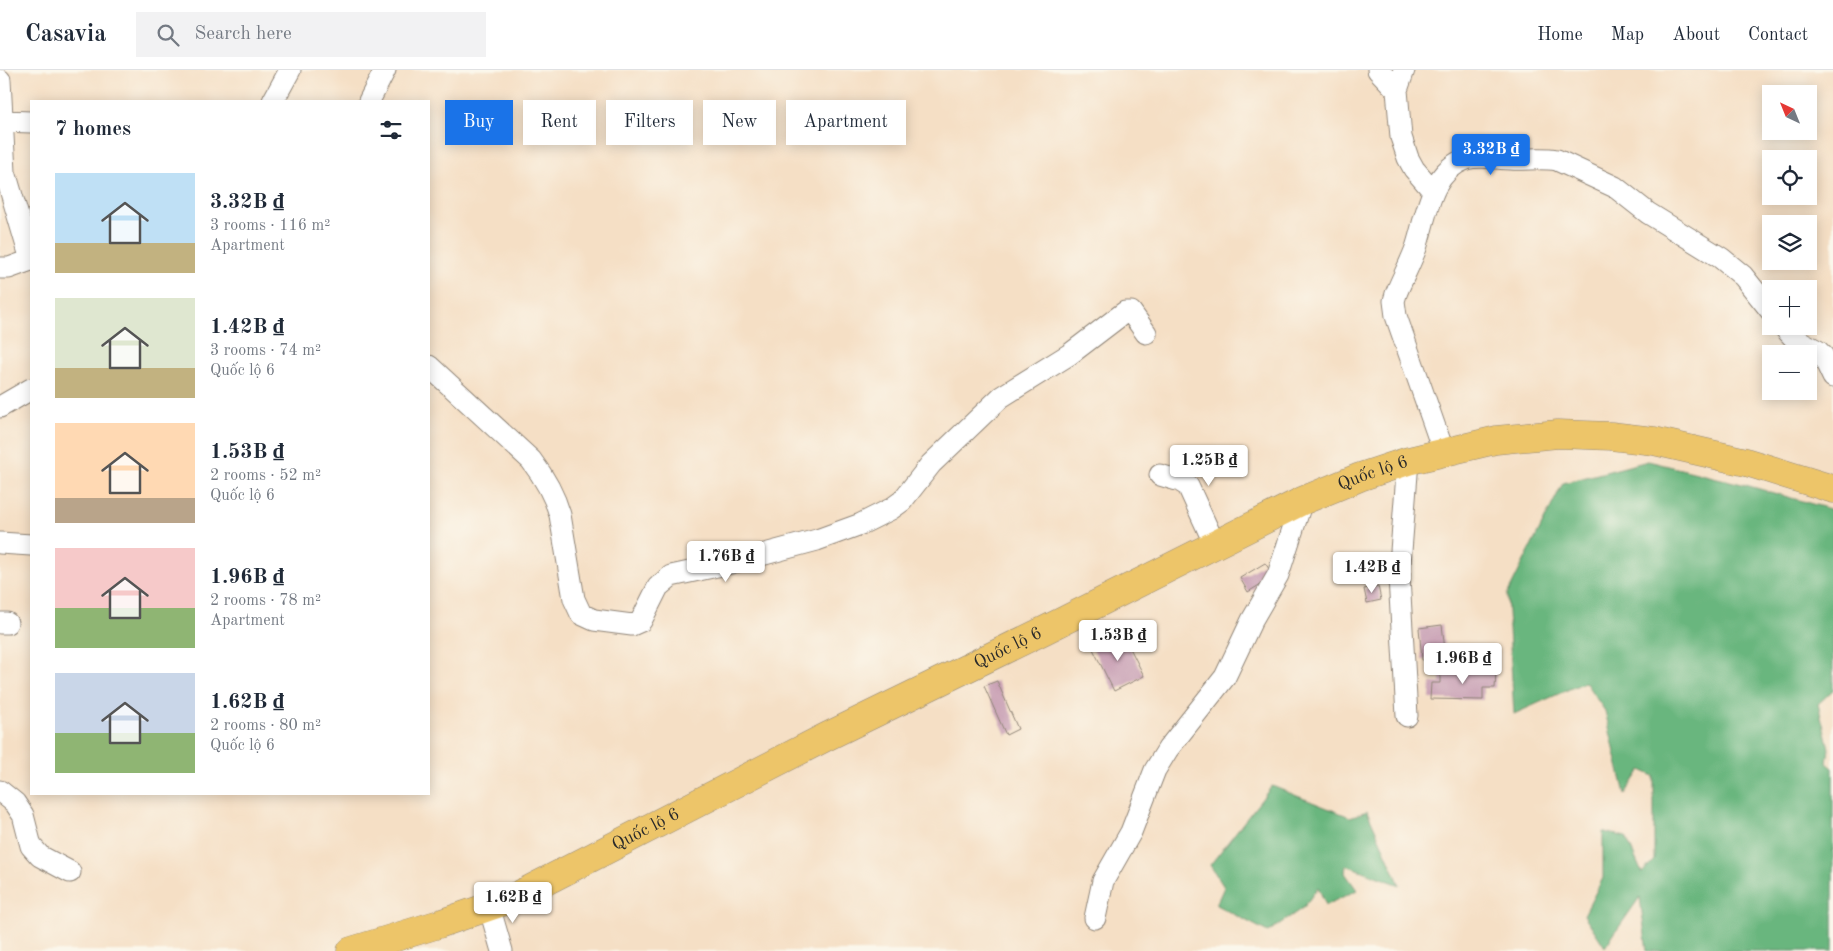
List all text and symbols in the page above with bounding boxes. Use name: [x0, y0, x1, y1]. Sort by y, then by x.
search box: [136, 12, 486, 57]
icon: search: [154, 21, 182, 49]
text: Casavia: [25, 23, 106, 47]
text: Search here: [194, 25, 292, 44]
text: Home: [1537, 26, 1583, 44]
text: Map: [1611, 26, 1644, 44]
text: About: [1672, 26, 1720, 44]
text: Contact: [1748, 26, 1808, 44]
north arrow: [1762, 85, 1818, 140]
map controls: [1762, 85, 1817, 400]
chip: Buy: [445, 100, 513, 145]
chip: Rent: [523, 100, 596, 145]
chip: Filters: [606, 100, 693, 145]
chip: New: [703, 100, 776, 145]
chip: Apartment: [786, 100, 906, 145]
icon: filters: [377, 116, 405, 144]
text: 7 homes: [55, 119, 131, 140]
pin: 3.32B ₫: [1445, 134, 1537, 176]
text: 3.32B ₫: [1463, 142, 1519, 158]
button: locate: [1762, 150, 1817, 205]
text: 3.32B ₫: [210, 192, 284, 213]
icon: home: [95, 193, 155, 253]
button: layers: [1762, 215, 1817, 270]
text: 3 rooms · 116 m²: [210, 218, 330, 234]
text: Apartment: [210, 238, 285, 254]
button: +: [1762, 280, 1817, 335]
text: 1.42B ₫: [210, 317, 284, 338]
icon: home: [95, 318, 155, 378]
text: 3 rooms · 74 m²: [210, 343, 321, 359]
button: −: [1762, 345, 1817, 400]
text: Quốc lộ 6: [210, 363, 275, 379]
text: 1.53B ₫: [210, 442, 284, 463]
icon: home: [95, 443, 155, 503]
pin: 1.25B ₫: [1163, 444, 1255, 487]
text: 1.25B ₫: [1181, 453, 1237, 469]
street label: Quốc lộ 6: [1335, 453, 1410, 494]
text: 2 rooms · 52 m²: [210, 468, 321, 484]
text: Quốc lộ 6: [210, 488, 275, 504]
pin: 1.76B ₫: [680, 540, 772, 583]
text: 1.76B ₫: [698, 549, 754, 565]
pin: 1.42B ₫: [1326, 552, 1418, 594]
text: 1.42B ₫: [1344, 560, 1400, 576]
text: 1.96B ₫: [210, 567, 284, 588]
icon: home: [95, 568, 155, 628]
text: 2 rooms · 78 m²: [210, 593, 321, 609]
text: Apartment: [210, 613, 285, 629]
pin: 1.53B ₫: [1072, 620, 1164, 662]
street label: Quốc lộ 6: [971, 624, 1045, 672]
text: 1.53B ₫: [1090, 628, 1146, 644]
pin: 1.96B ₫: [1417, 642, 1509, 685]
text: 1.96B ₫: [1435, 651, 1491, 667]
text: 1.62B ₫: [210, 692, 284, 713]
icon: home: [95, 693, 155, 753]
text: 2 rooms · 80 m²: [210, 718, 321, 734]
text: Quốc lộ 6: [210, 738, 275, 754]
street label: Quốc lộ 6: [609, 805, 683, 854]
pin: 1.62B ₫: [467, 882, 559, 924]
text: 1.62B ₫: [485, 890, 541, 906]

